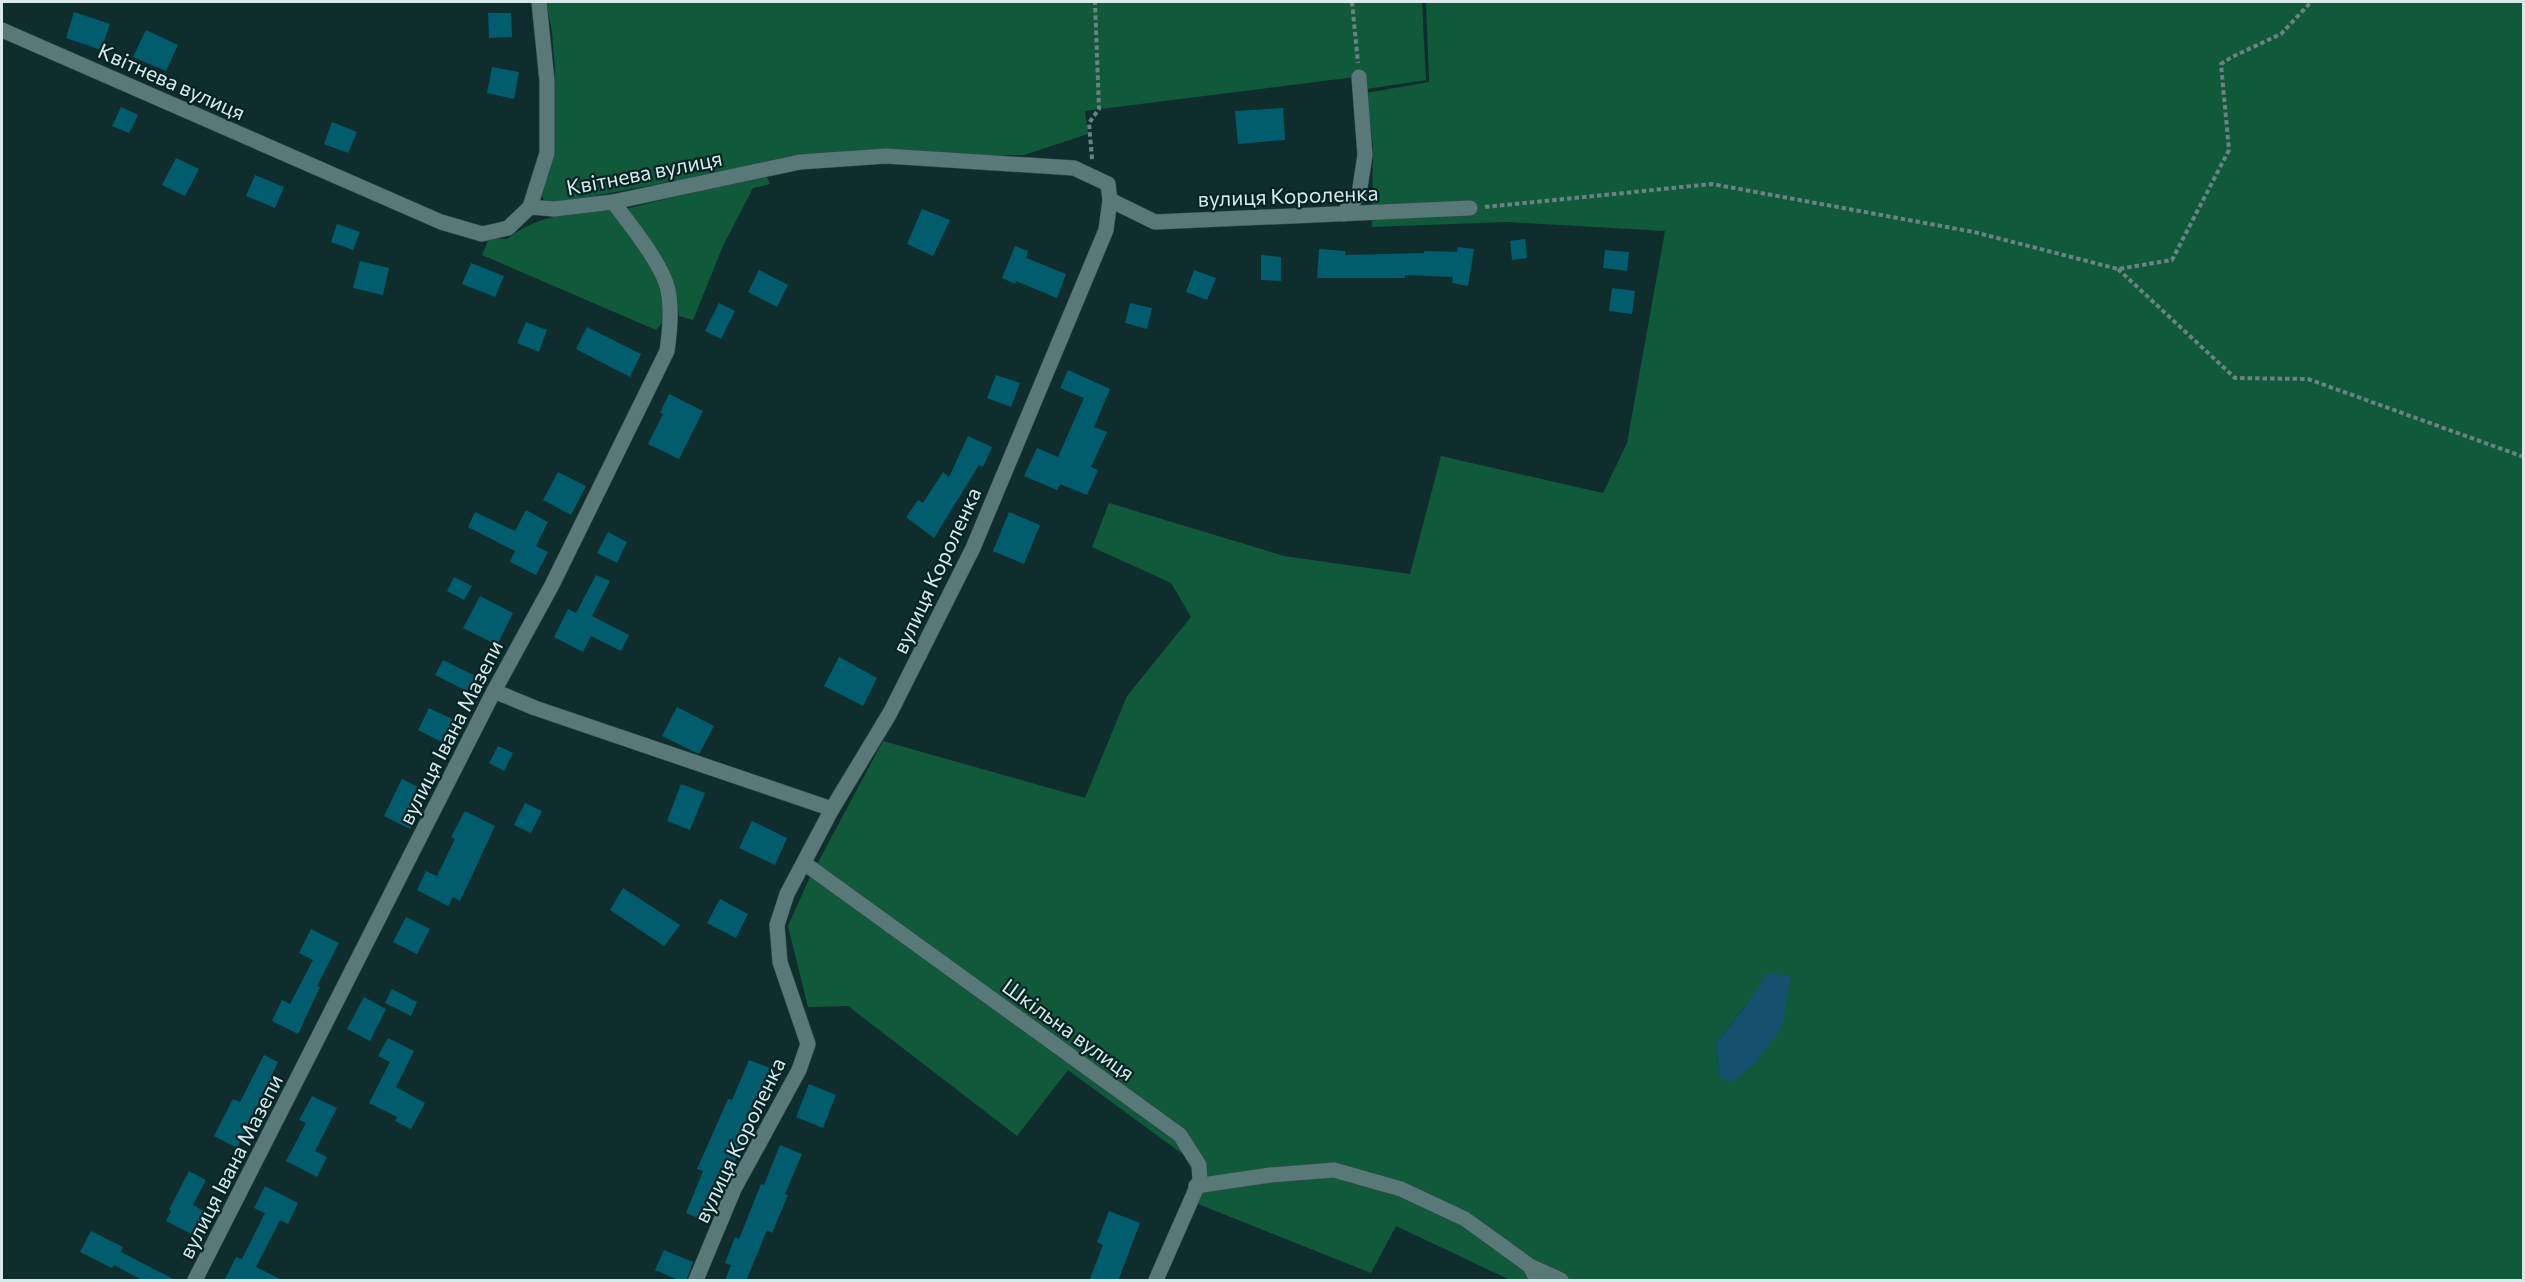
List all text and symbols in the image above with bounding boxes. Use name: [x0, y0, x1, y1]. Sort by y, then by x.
street label: Квітнева вулиця: [95, 37, 249, 125]
street label: Квітнева вулиця: [564, 145, 724, 199]
street label: вулиця Короленка: [1197, 179, 1379, 211]
street label: вулиця Короленка: [887, 483, 985, 657]
street label: вулиця Івана Мазепи: [393, 636, 507, 828]
street label: Шкільна вулиця: [998, 973, 1140, 1085]
street label: вулиця Короленка: [688, 1053, 790, 1227]
street label: вулиця Івана Мазепи: [173, 1070, 287, 1262]

